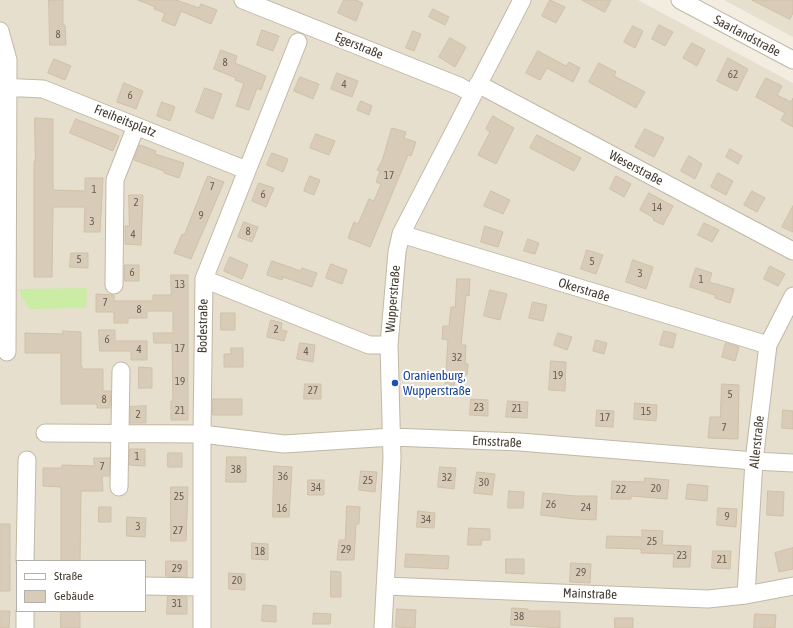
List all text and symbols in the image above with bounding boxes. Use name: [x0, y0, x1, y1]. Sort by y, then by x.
street label: Saarlandstraße: [711, 12, 783, 60]
house number: 8: [55, 28, 61, 42]
street label: Egerstraße: [333, 29, 385, 63]
house number: 8: [222, 56, 228, 70]
house number: 62: [728, 68, 738, 82]
house number: 4: [341, 78, 347, 92]
house number: 6: [127, 89, 133, 103]
street label: Freiheitsplatz: [92, 102, 158, 140]
street label: Weserstraße: [606, 147, 666, 189]
house number: 17: [384, 169, 394, 183]
house number: 7: [209, 180, 215, 194]
house number: 1: [91, 183, 97, 197]
house number: 6: [260, 188, 266, 202]
house number: 2: [133, 196, 139, 210]
house number: 14: [652, 201, 662, 215]
house number: 9: [198, 209, 204, 223]
house number: 3: [89, 215, 95, 229]
house number: 8: [245, 225, 251, 239]
house number: 4: [130, 228, 136, 242]
house number: 5: [76, 253, 82, 267]
house number: 5: [589, 255, 595, 269]
street label: Wupperstraße: [382, 265, 404, 333]
house number: 6: [129, 266, 135, 280]
house number: 3: [637, 267, 643, 281]
house number: 1: [698, 273, 704, 287]
street label: Okerstraße: [556, 275, 612, 305]
house number: 13: [175, 278, 185, 292]
house number: 7: [102, 296, 108, 310]
street label: Bodestraße: [195, 299, 211, 353]
house number: 8: [136, 303, 142, 317]
house number: 2: [273, 323, 279, 337]
house number: 6: [104, 333, 110, 347]
house number: 17: [175, 342, 185, 356]
house number: 4: [136, 343, 142, 357]
house number: 4: [303, 345, 309, 359]
house number: 32: [452, 351, 462, 365]
place label: Oranienburg, Wupperstraße: [403, 368, 471, 399]
house number: 19: [553, 369, 563, 383]
house number: 19: [175, 375, 185, 389]
marker: Oranienburg, Wupperstraße: [390, 378, 400, 388]
house number: 27: [308, 384, 318, 398]
house number: 5: [727, 388, 733, 402]
house number: 8: [101, 393, 107, 407]
house number: 23: [474, 401, 484, 415]
house number: 21: [512, 402, 522, 416]
house number: 21: [175, 404, 185, 418]
house number: 15: [641, 405, 651, 419]
house number: 2: [135, 408, 141, 422]
house number: 17: [600, 411, 610, 425]
street label: Allerstraße: [746, 415, 768, 469]
house number: 7: [721, 421, 727, 435]
street label: Emsstraße: [472, 433, 522, 451]
house number: 1: [134, 450, 140, 464]
house number: 7: [99, 460, 105, 474]
house number: 38: [231, 463, 241, 477]
house number: 36: [278, 470, 288, 484]
house number: 32: [442, 471, 452, 485]
house number: 25: [363, 474, 373, 488]
house number: 30: [479, 476, 489, 490]
house number: 34: [311, 481, 321, 495]
house number: 20: [651, 482, 661, 496]
house number: 22: [616, 483, 626, 497]
house number: 25: [174, 490, 184, 504]
house number: 26: [546, 498, 556, 512]
house number: 24: [581, 501, 591, 515]
house number: 16: [277, 502, 287, 516]
house number: 9: [724, 510, 730, 524]
house number: 34: [421, 513, 431, 527]
house number: 3: [135, 520, 141, 534]
house number: 27: [173, 524, 183, 538]
house number: 25: [647, 535, 657, 549]
house number: 29: [341, 543, 351, 557]
house number: 18: [255, 545, 265, 559]
house number: 23: [677, 549, 687, 563]
house number: 21: [717, 553, 727, 567]
legend: [16, 560, 146, 612]
house number: 29: [172, 562, 182, 576]
house number: 29: [576, 566, 586, 580]
text: Straße: [54, 569, 82, 583]
house number: 20: [232, 574, 242, 588]
street label: Mainstraße: [563, 585, 617, 603]
text: Gebäude: [54, 589, 94, 603]
house number: 31: [172, 597, 182, 611]
house number: 38: [514, 610, 524, 624]

